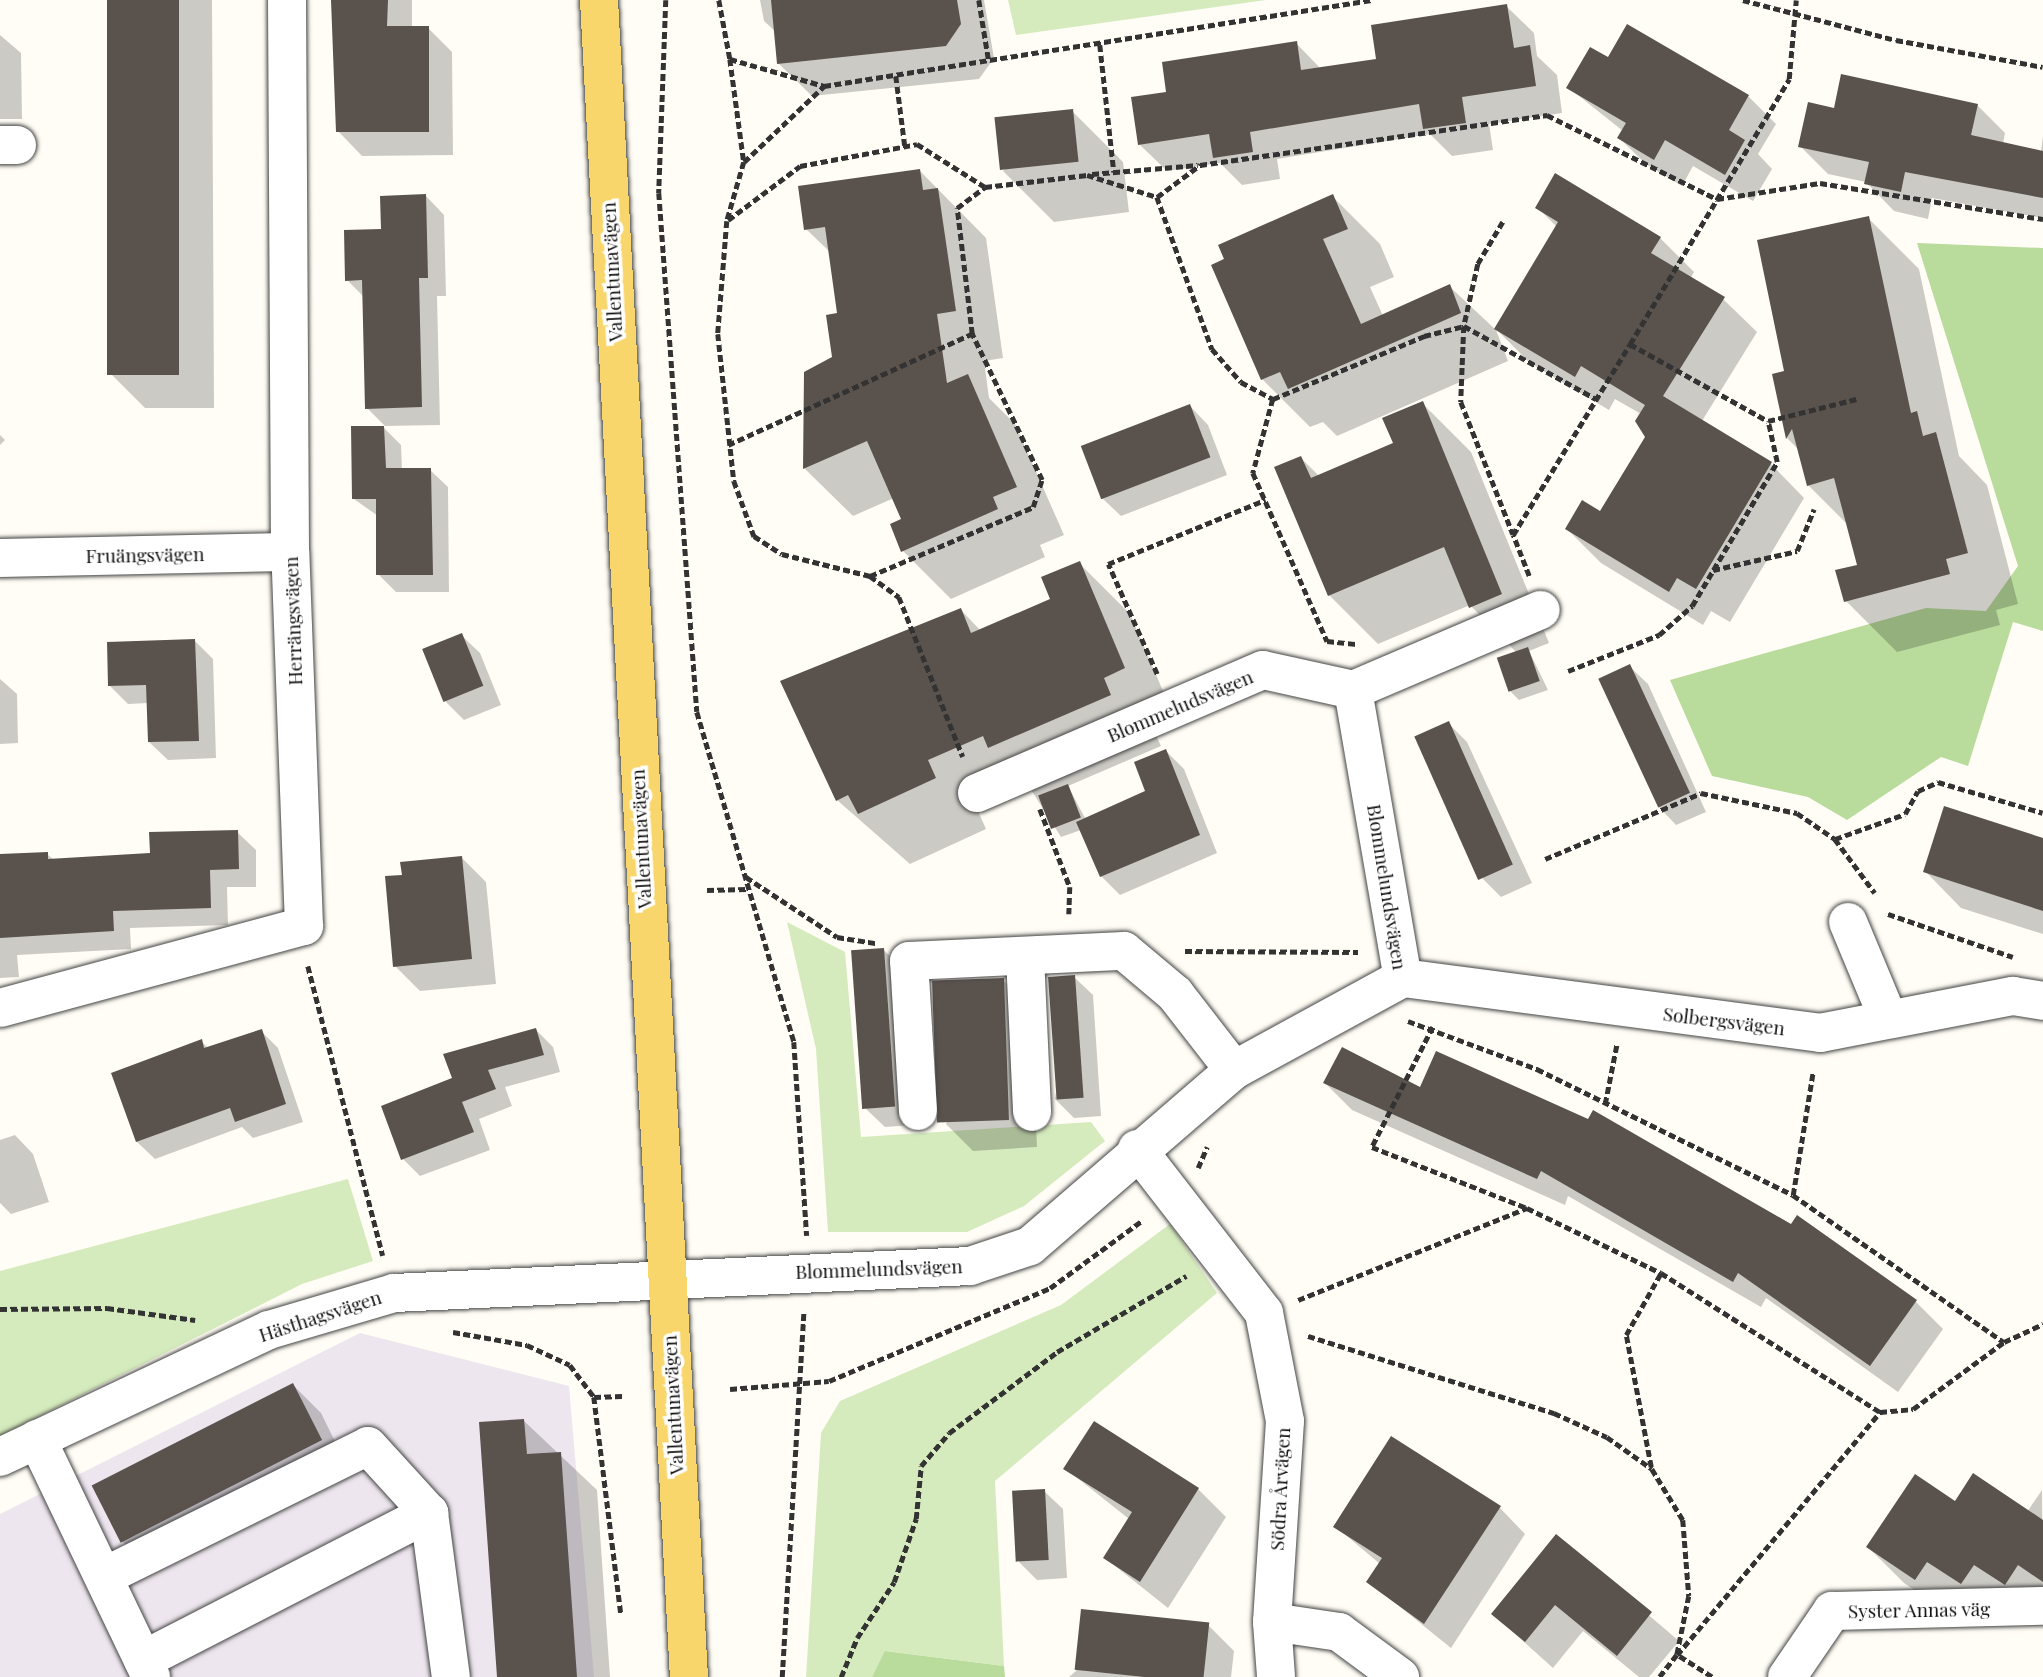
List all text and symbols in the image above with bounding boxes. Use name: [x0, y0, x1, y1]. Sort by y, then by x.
street label: Vallentunavägen: [597, 202, 627, 342]
street label: Fruängsvägen: [85, 543, 205, 567]
street label: Herrängsvägen: [279, 556, 307, 686]
street label: Blommeludsvägen: [1104, 665, 1256, 747]
street label: Vallentunavägen: [626, 769, 656, 909]
street label: Blommelundsvägen: [1363, 803, 1411, 971]
street label: Solbergsvägen: [1662, 1002, 1786, 1040]
street label: Blommelundsvägen: [795, 1255, 963, 1283]
street label: Hästhagsvägen: [256, 1285, 384, 1347]
street label: Vallentunavägen: [658, 1335, 688, 1475]
street label: Södra Årvägen: [1265, 1426, 1295, 1552]
street label: Syster Annas väg: [1847, 1597, 1991, 1623]

